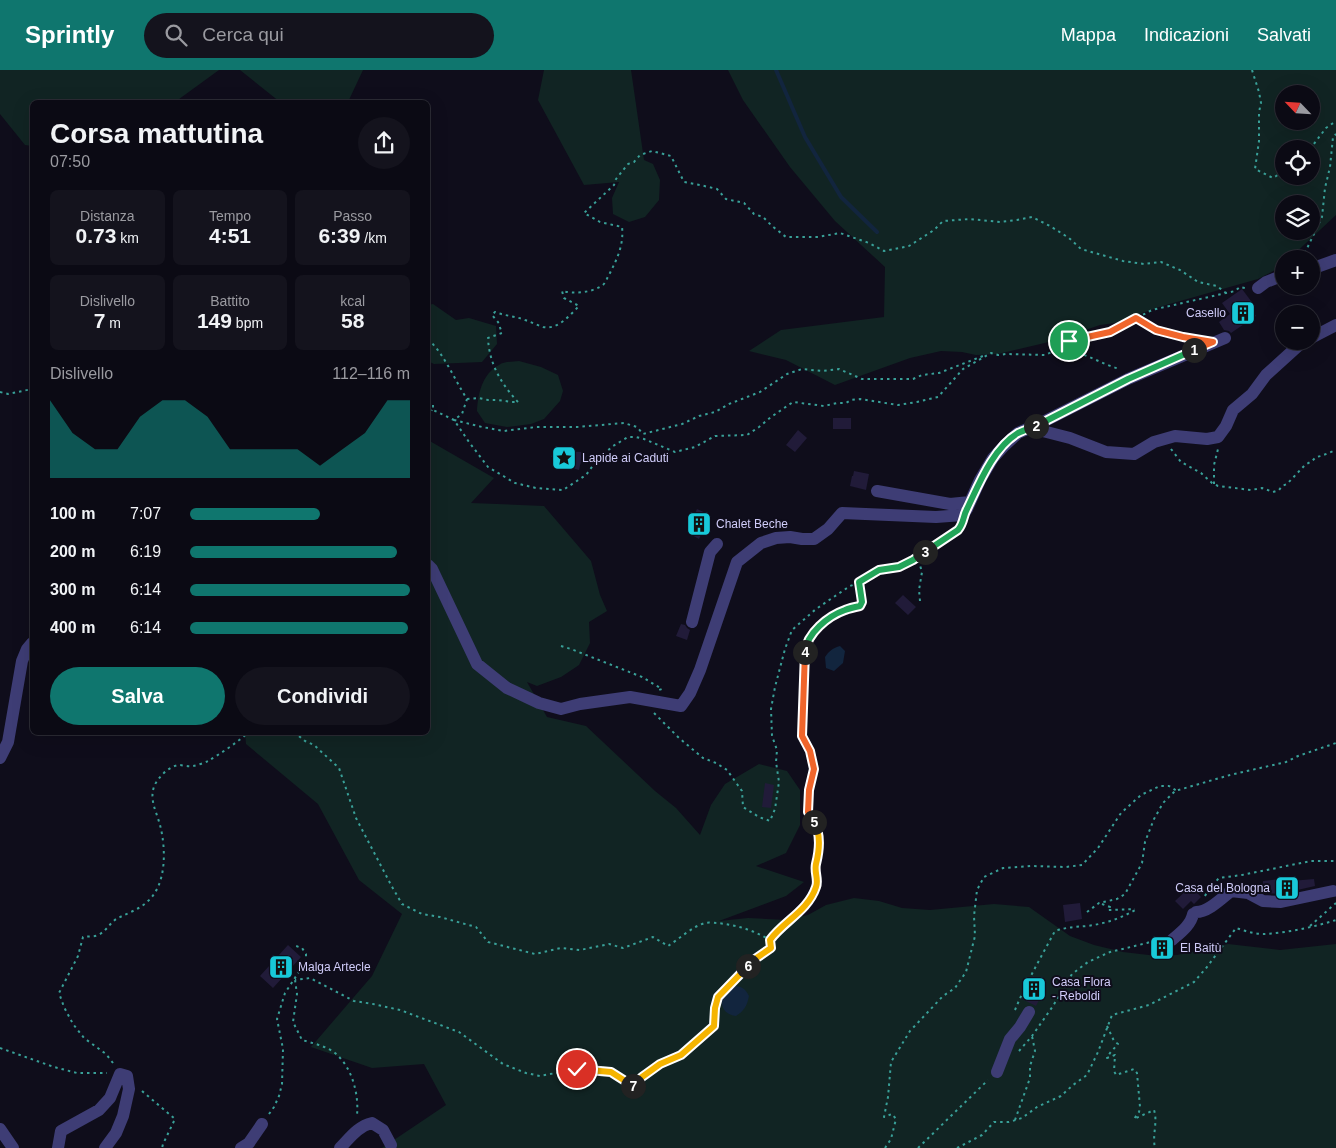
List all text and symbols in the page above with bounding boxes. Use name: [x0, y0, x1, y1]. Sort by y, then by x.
search box: [144, 13, 494, 58]
text: Sprintly: [25, 21, 114, 48]
icon: search: [162, 21, 190, 49]
text: Cerca qui: [202, 24, 284, 45]
text: Mappa: [1061, 25, 1116, 45]
text: Indicazioni: [1144, 25, 1229, 45]
text: Salvati: [1257, 25, 1311, 45]
north arrow: [1275, 85, 1320, 130]
map controls: [1275, 85, 1320, 350]
button: share: [358, 117, 410, 169]
text: Corsa mattutina: [50, 118, 263, 149]
button: locate: [1275, 140, 1320, 185]
text: 07:50: [50, 153, 90, 170]
button: layers: [1275, 195, 1320, 240]
text: Distanza: [80, 208, 135, 224]
text: Tempo: [209, 208, 251, 224]
text: Passo: [333, 208, 372, 224]
text: 0.73: [76, 224, 116, 247]
text: 4:51: [209, 224, 251, 247]
text: 6:39: [318, 224, 360, 247]
text: km: [116, 230, 139, 246]
text: /km: [360, 230, 387, 246]
button: +: [1275, 250, 1320, 295]
text: Dislivello: [80, 293, 135, 309]
text: Battito: [210, 293, 250, 309]
text: kcal: [340, 293, 365, 309]
building icon: Casello: [1230, 300, 1256, 326]
button: −: [1275, 305, 1320, 350]
place label: Casello: [1186, 306, 1226, 320]
text: 7: [94, 309, 105, 332]
text: 149: [197, 309, 232, 332]
text: 58: [341, 309, 364, 332]
text: m: [105, 315, 121, 331]
text: bpm: [232, 315, 263, 331]
pin: [1048, 320, 1090, 362]
icon: arrive: [1055, 327, 1083, 355]
pin: 1: [1182, 338, 1206, 362]
text: 1: [1191, 342, 1198, 358]
text: Dislivello: [50, 365, 113, 382]
text: 112–116 m: [332, 365, 410, 382]
pin: 2: [1024, 414, 1048, 438]
text: 2: [1033, 418, 1040, 434]
place icon: Lapide ai Caduti: [551, 445, 577, 471]
place label: Lapide ai Caduti: [582, 451, 669, 465]
text: 100 m: [50, 505, 95, 522]
text: 7:07: [130, 505, 161, 522]
building icon: Chalet Beche: [686, 511, 712, 537]
place label: Chalet Beche: [716, 517, 788, 531]
pin: 3: [912, 540, 938, 564]
text: 200 m: [50, 543, 95, 560]
text: 6:19: [130, 543, 161, 560]
text: 3: [922, 544, 929, 560]
text: 300 m: [50, 581, 95, 598]
text: 6:14: [130, 581, 161, 598]
text: 400 m: [50, 619, 95, 636]
text: 6:14: [130, 619, 161, 636]
pin: 4: [792, 640, 818, 664]
text: 4: [802, 644, 809, 660]
button: Salva: [50, 667, 225, 725]
button: Condividi: [235, 667, 410, 725]
pin: 5: [802, 810, 826, 834]
text: 5: [811, 814, 818, 830]
building icon: Casa del Bologna: [1274, 875, 1300, 901]
place label: Casa del Bologna: [1175, 881, 1270, 895]
building icon: El Baitù: [1149, 935, 1175, 961]
place label: El Baitù: [1180, 941, 1221, 955]
building icon: Malga Artecle: [268, 954, 294, 980]
pin: 6: [736, 954, 760, 978]
text: 6: [745, 958, 752, 974]
place label: Malga Artecle: [298, 960, 371, 974]
place label: Casa Flora - Reboldi: [1052, 975, 1111, 1003]
building icon: Casa Flora - Reboldi: [1021, 976, 1047, 1002]
pin: [556, 1048, 598, 1090]
icon: check: [563, 1055, 591, 1083]
pin: 7: [620, 1074, 646, 1098]
text: 7: [630, 1078, 637, 1094]

